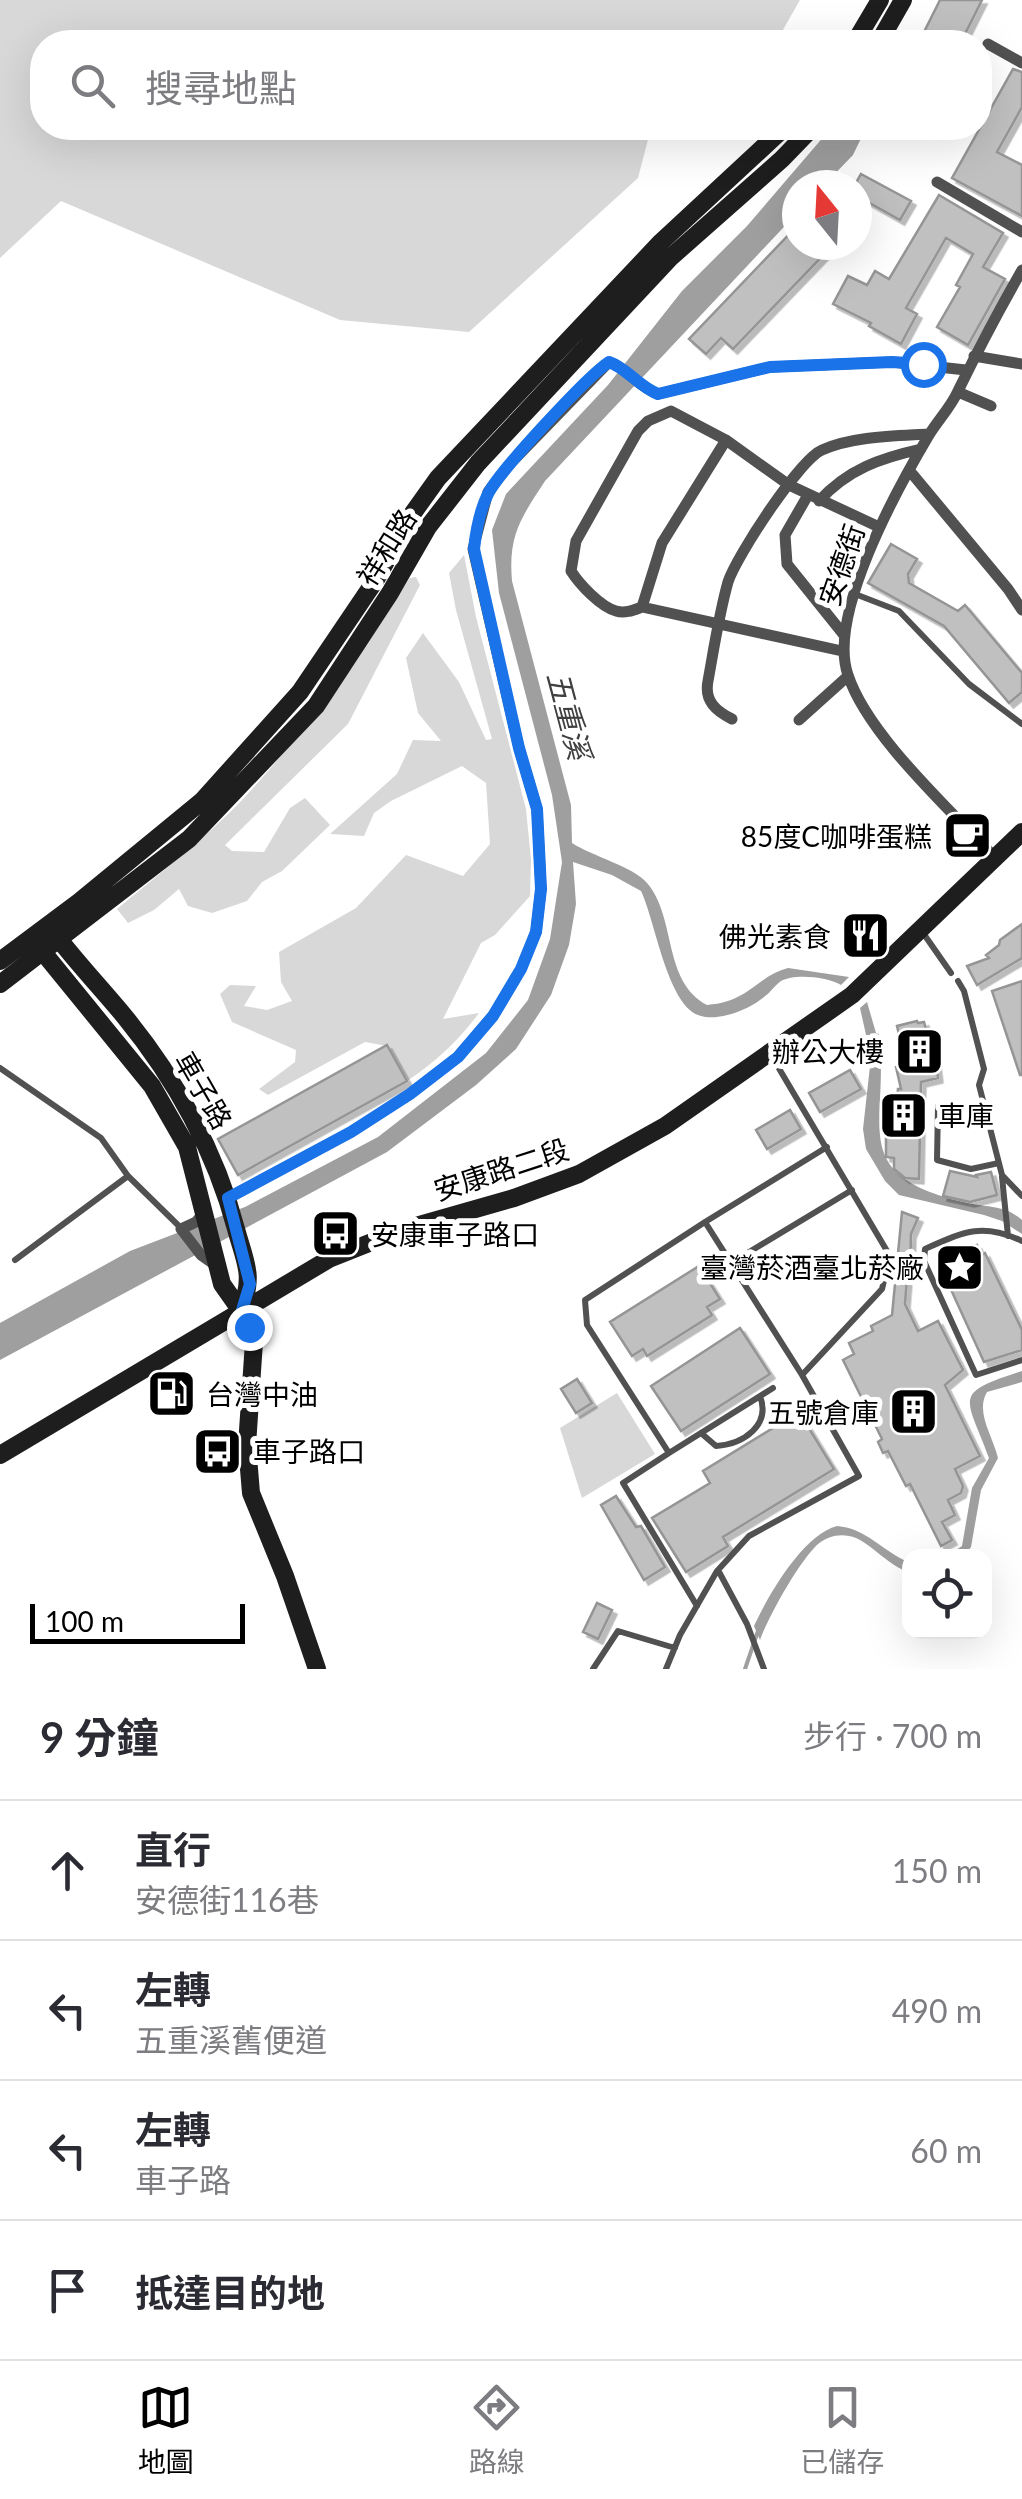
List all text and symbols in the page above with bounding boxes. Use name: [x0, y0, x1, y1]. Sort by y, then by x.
search box: [30, 30, 992, 140]
icon: search: [65, 58, 120, 113]
text: 搜尋地點: [145, 64, 297, 110]
north arrow: [782, 170, 872, 260]
route start: [901, 342, 947, 388]
street label: 祥和路: [349, 502, 423, 592]
street label: 安德街: [811, 520, 871, 610]
water label: 五重溪: [541, 667, 600, 767]
cafe icon: 85度C咖啡蛋糕: [941, 810, 993, 862]
place label: 85度C咖啡蛋糕: [741, 819, 932, 853]
restaurant icon: 佛光素食: [840, 910, 892, 962]
place label: 佛光素食: [719, 919, 831, 953]
building icon: 辦公大樓: [893, 1025, 945, 1077]
place label: 辦公大樓: [772, 1034, 884, 1068]
street label: 車子路: [168, 1045, 240, 1135]
building icon: 車庫: [877, 1089, 929, 1141]
place label: 車庫: [938, 1098, 994, 1132]
street label: 安康路二段: [429, 1131, 573, 1207]
bus stop icon: 安康車子路口: [310, 1208, 362, 1260]
place label: 安康車子路口: [371, 1217, 539, 1251]
place icon: 臺灣菸酒臺北菸廠: [933, 1241, 985, 1293]
place label: 臺灣菸酒臺北菸廠: [700, 1250, 924, 1284]
route end: [227, 1305, 273, 1351]
fuel station icon: 台灣中油: [145, 1368, 197, 1420]
place label: 台灣中油: [206, 1377, 318, 1411]
building icon: 五號倉庫: [888, 1386, 940, 1438]
place label: 五號倉庫: [767, 1395, 879, 1429]
bus stop icon: 車子路口: [192, 1425, 244, 1477]
place label: 車子路口: [253, 1434, 365, 1468]
map controls: [902, 1549, 992, 1639]
button: locate: [902, 1549, 992, 1639]
scale bar: [30, 1599, 245, 1644]
text: 100 m: [45, 1604, 124, 1638]
text: 9 分鐘: [40, 1712, 159, 1762]
text: 步行 · 700 m: [803, 1716, 982, 1755]
text: 直行: [135, 1826, 211, 1872]
icon: ahead: [40, 1843, 95, 1898]
text: 150 m: [892, 1851, 982, 1890]
text: 安德街116巷: [135, 1880, 319, 1919]
text: 左轉: [135, 1966, 211, 2012]
icon: left: [40, 1983, 95, 2038]
text: 490 m: [892, 1991, 982, 2030]
text: 五重溪舊便道: [135, 2020, 327, 2059]
text: 左轉: [135, 2106, 211, 2152]
icon: left: [40, 2123, 95, 2178]
text: 60 m: [910, 2131, 982, 2170]
text: 車子路: [135, 2160, 231, 2199]
icon: arrive: [40, 2263, 95, 2318]
text: 抵達目的地: [135, 2269, 325, 2315]
tab: 地圖: [138, 2380, 194, 2480]
tab: 路線: [469, 2380, 525, 2480]
tab: 已儲存: [800, 2380, 884, 2480]

